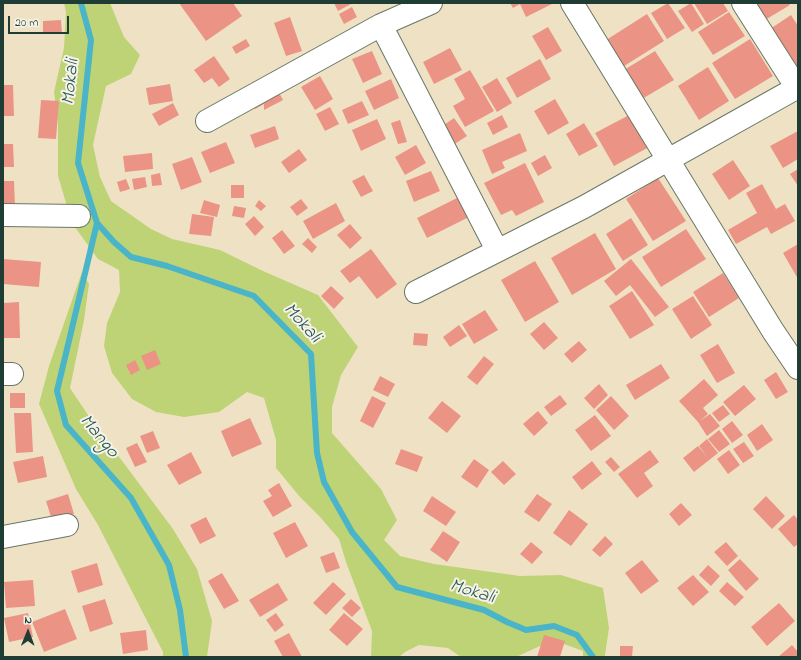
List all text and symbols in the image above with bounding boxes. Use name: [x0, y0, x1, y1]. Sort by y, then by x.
scale bar: [10, 8, 71, 34]
text: 20 m: [15, 14, 38, 32]
water label: Mokali: [58, 58, 86, 106]
water label: Mokali: [277, 299, 325, 349]
water label: Mango: [73, 411, 123, 463]
water label: Mokali: [447, 575, 497, 611]
north arrow: [8, 612, 48, 652]
text: N: [24, 612, 32, 628]

